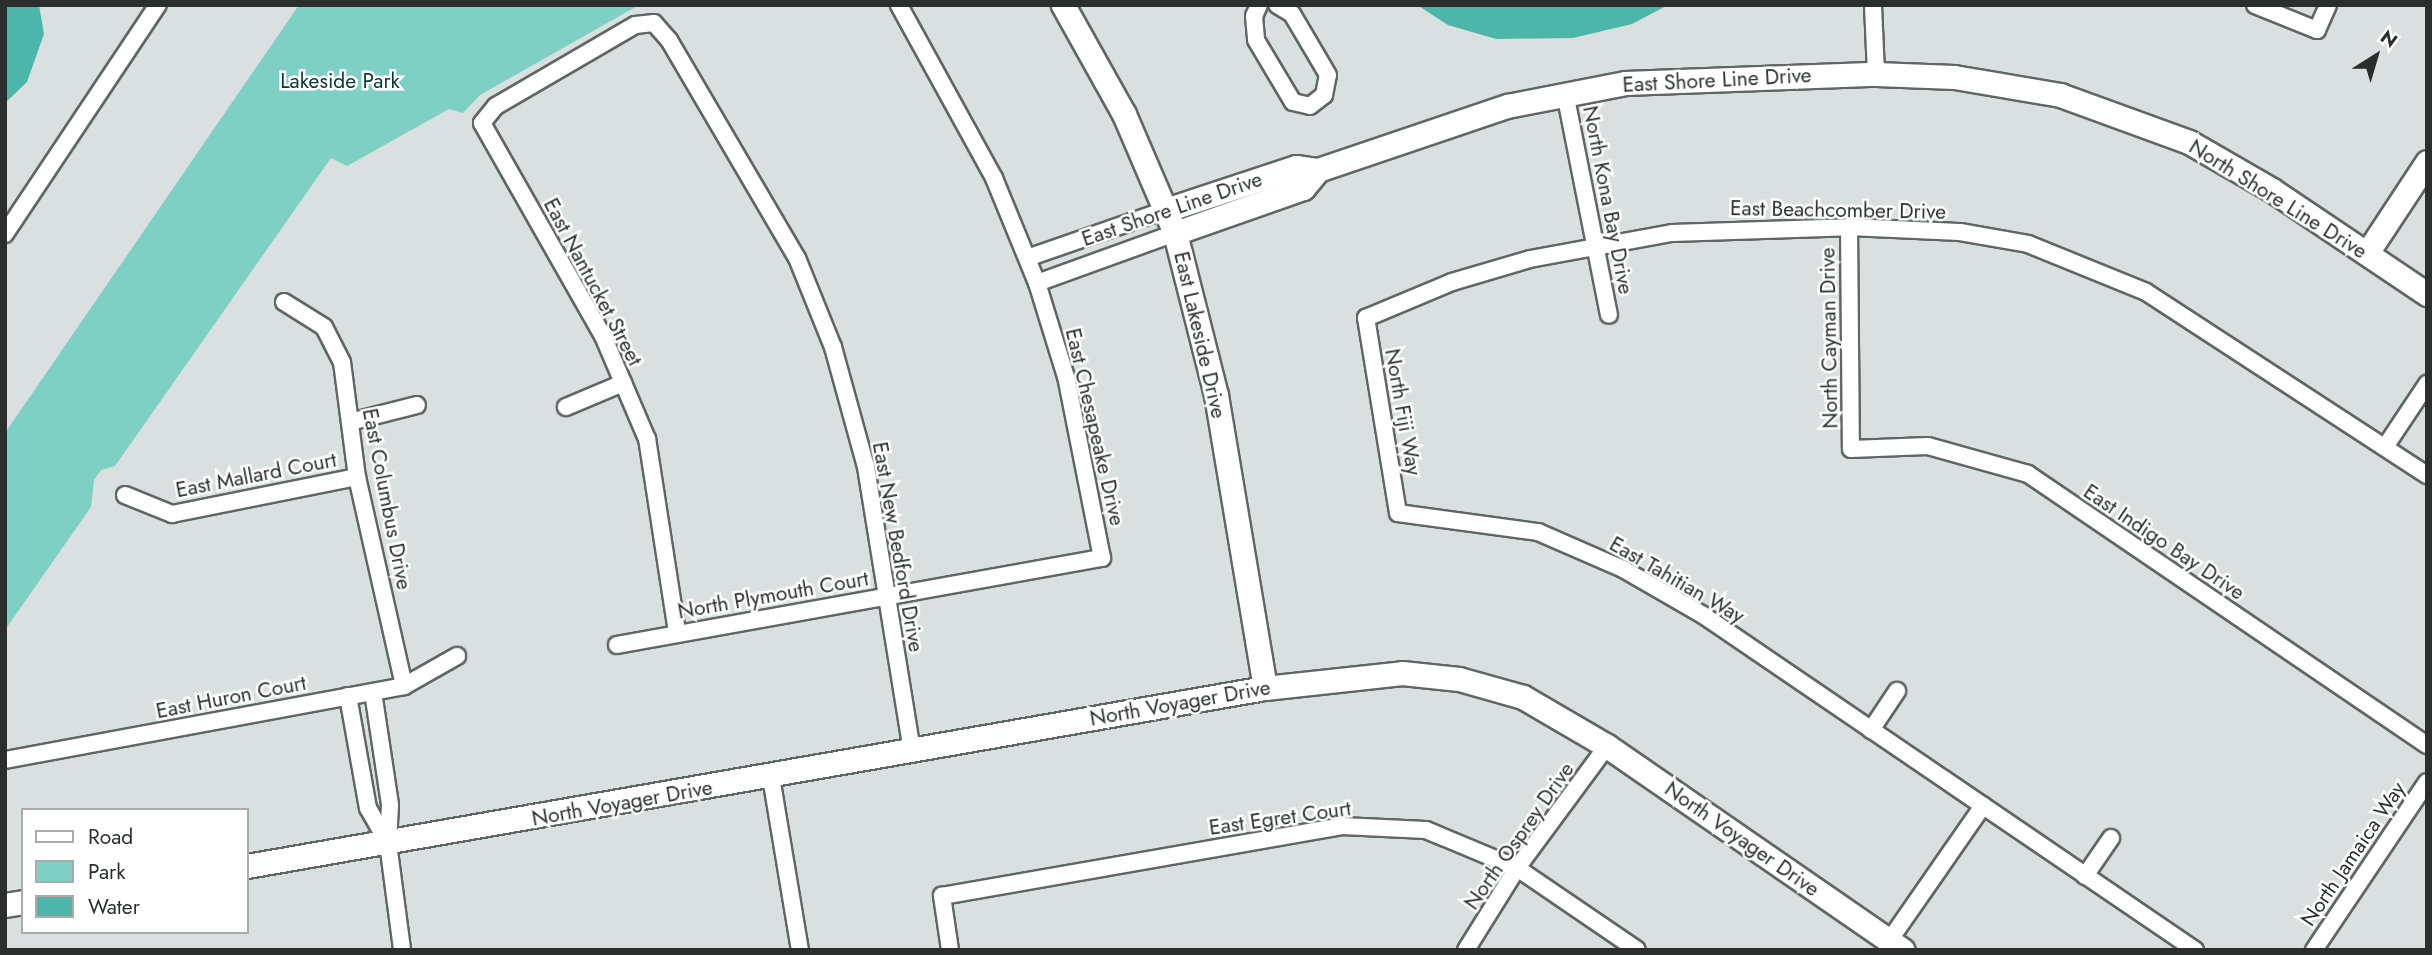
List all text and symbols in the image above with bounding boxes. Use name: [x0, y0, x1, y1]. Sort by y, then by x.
north arrow: [2341, 21, 2411, 91]
text: N: [2375, 24, 2403, 54]
street label: East Shore Line Drive: [1622, 62, 1812, 98]
park label: Lakeside Park: [280, 68, 400, 94]
street label: North Kona Bay Drive: [1577, 104, 1639, 296]
street label: North Shore Line Drive: [2184, 134, 2372, 264]
street label: East Shore Line Drive: [1078, 166, 1266, 252]
street label: East Nantucket Street: [538, 194, 648, 370]
street label: East Beachcomber Drive: [1730, 196, 1946, 224]
street label: North Cayman Drive: [1815, 247, 1843, 429]
street label: East Lakeside Drive: [1169, 249, 1231, 421]
street label: East Chesapeake Drive: [1060, 326, 1130, 528]
street label: North Fiji Way: [1379, 347, 1427, 477]
street label: East Columbus Drive: [357, 406, 417, 592]
street label: East New Bedford Drive: [867, 440, 929, 654]
street label: East Mallard Court: [174, 447, 338, 503]
street label: East Indigo Bay Drive: [2079, 479, 2249, 605]
street label: East Tahitian Way: [1605, 531, 1749, 629]
street label: North Plymouth Court: [676, 566, 870, 624]
street label: East Huron Court: [154, 670, 308, 724]
street label: North Voyager Drive: [1088, 675, 1272, 731]
street label: North Osprey Drive: [1459, 758, 1579, 914]
street label: North Voyager Drive: [530, 775, 714, 831]
street label: North Voyager Drive: [1660, 776, 1824, 902]
street label: North Jamaica Way: [2295, 777, 2411, 931]
street label: East Egret Court: [1207, 796, 1353, 840]
legend: [21, 808, 248, 934]
text: Road: [88, 822, 133, 852]
text: Park: [88, 857, 125, 887]
text: Water: [88, 892, 140, 922]

